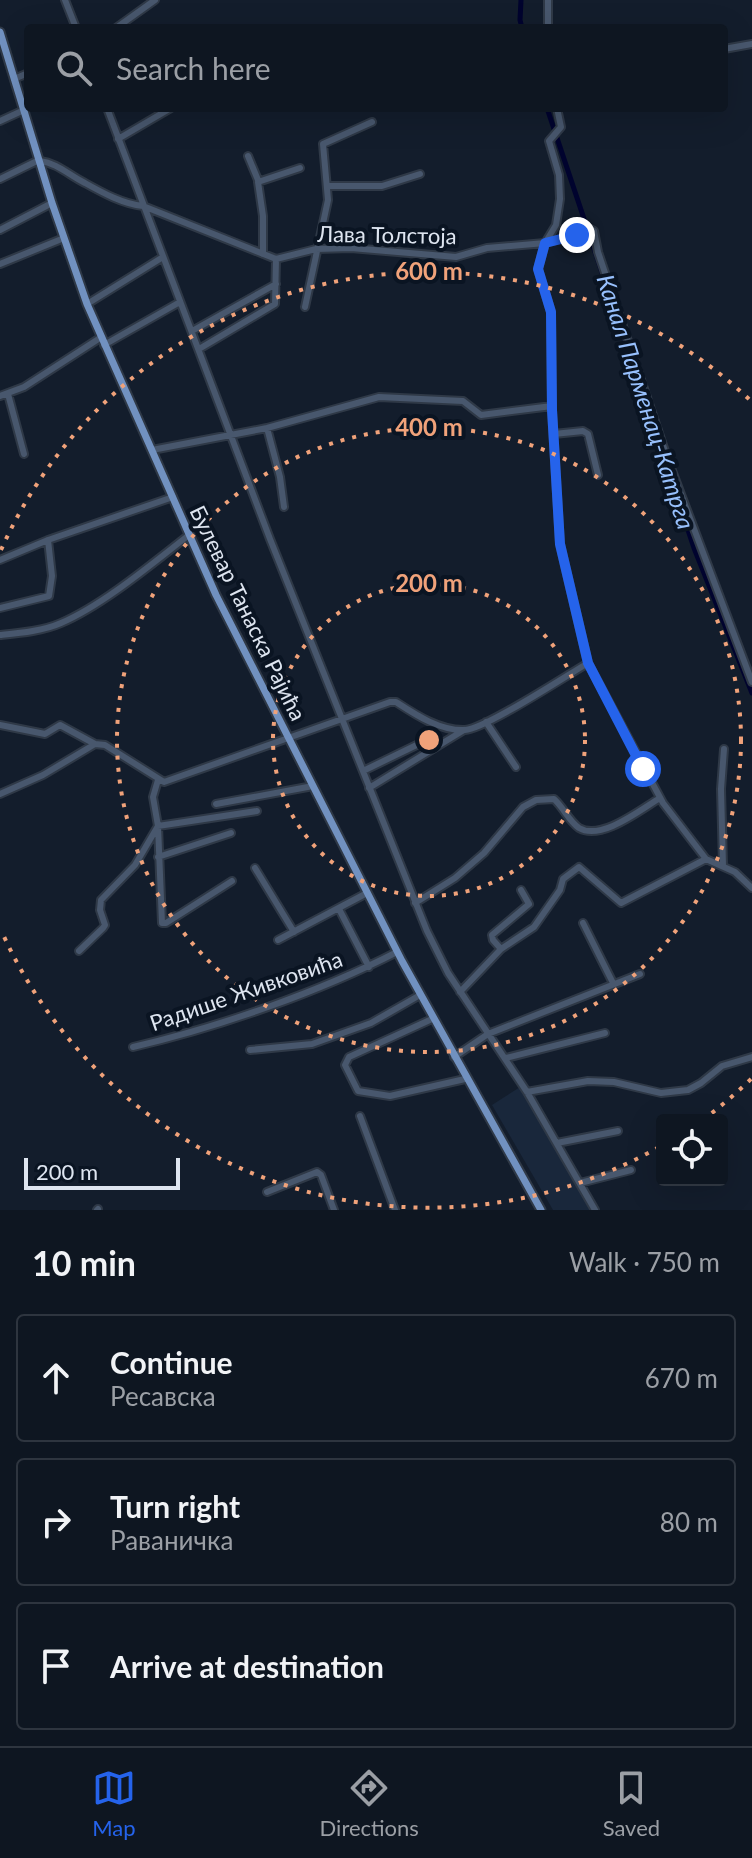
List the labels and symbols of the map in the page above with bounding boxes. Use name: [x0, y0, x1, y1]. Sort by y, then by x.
route end: [559, 217, 595, 253]
street label: Лава Толстоја: [316, 220, 457, 249]
text: 600 m: [395, 256, 463, 285]
water label: Канал Парменац-Катрга: [592, 270, 701, 533]
text: 400 m: [395, 412, 463, 441]
street label: Булевар Танаска Рајића: [185, 501, 312, 725]
text: 200 m: [395, 568, 463, 597]
centre of rings: [415, 726, 443, 754]
route start: [625, 751, 661, 787]
street label: Радише Живковића: [146, 945, 346, 1036]
scale bar: [24, 1154, 180, 1190]

